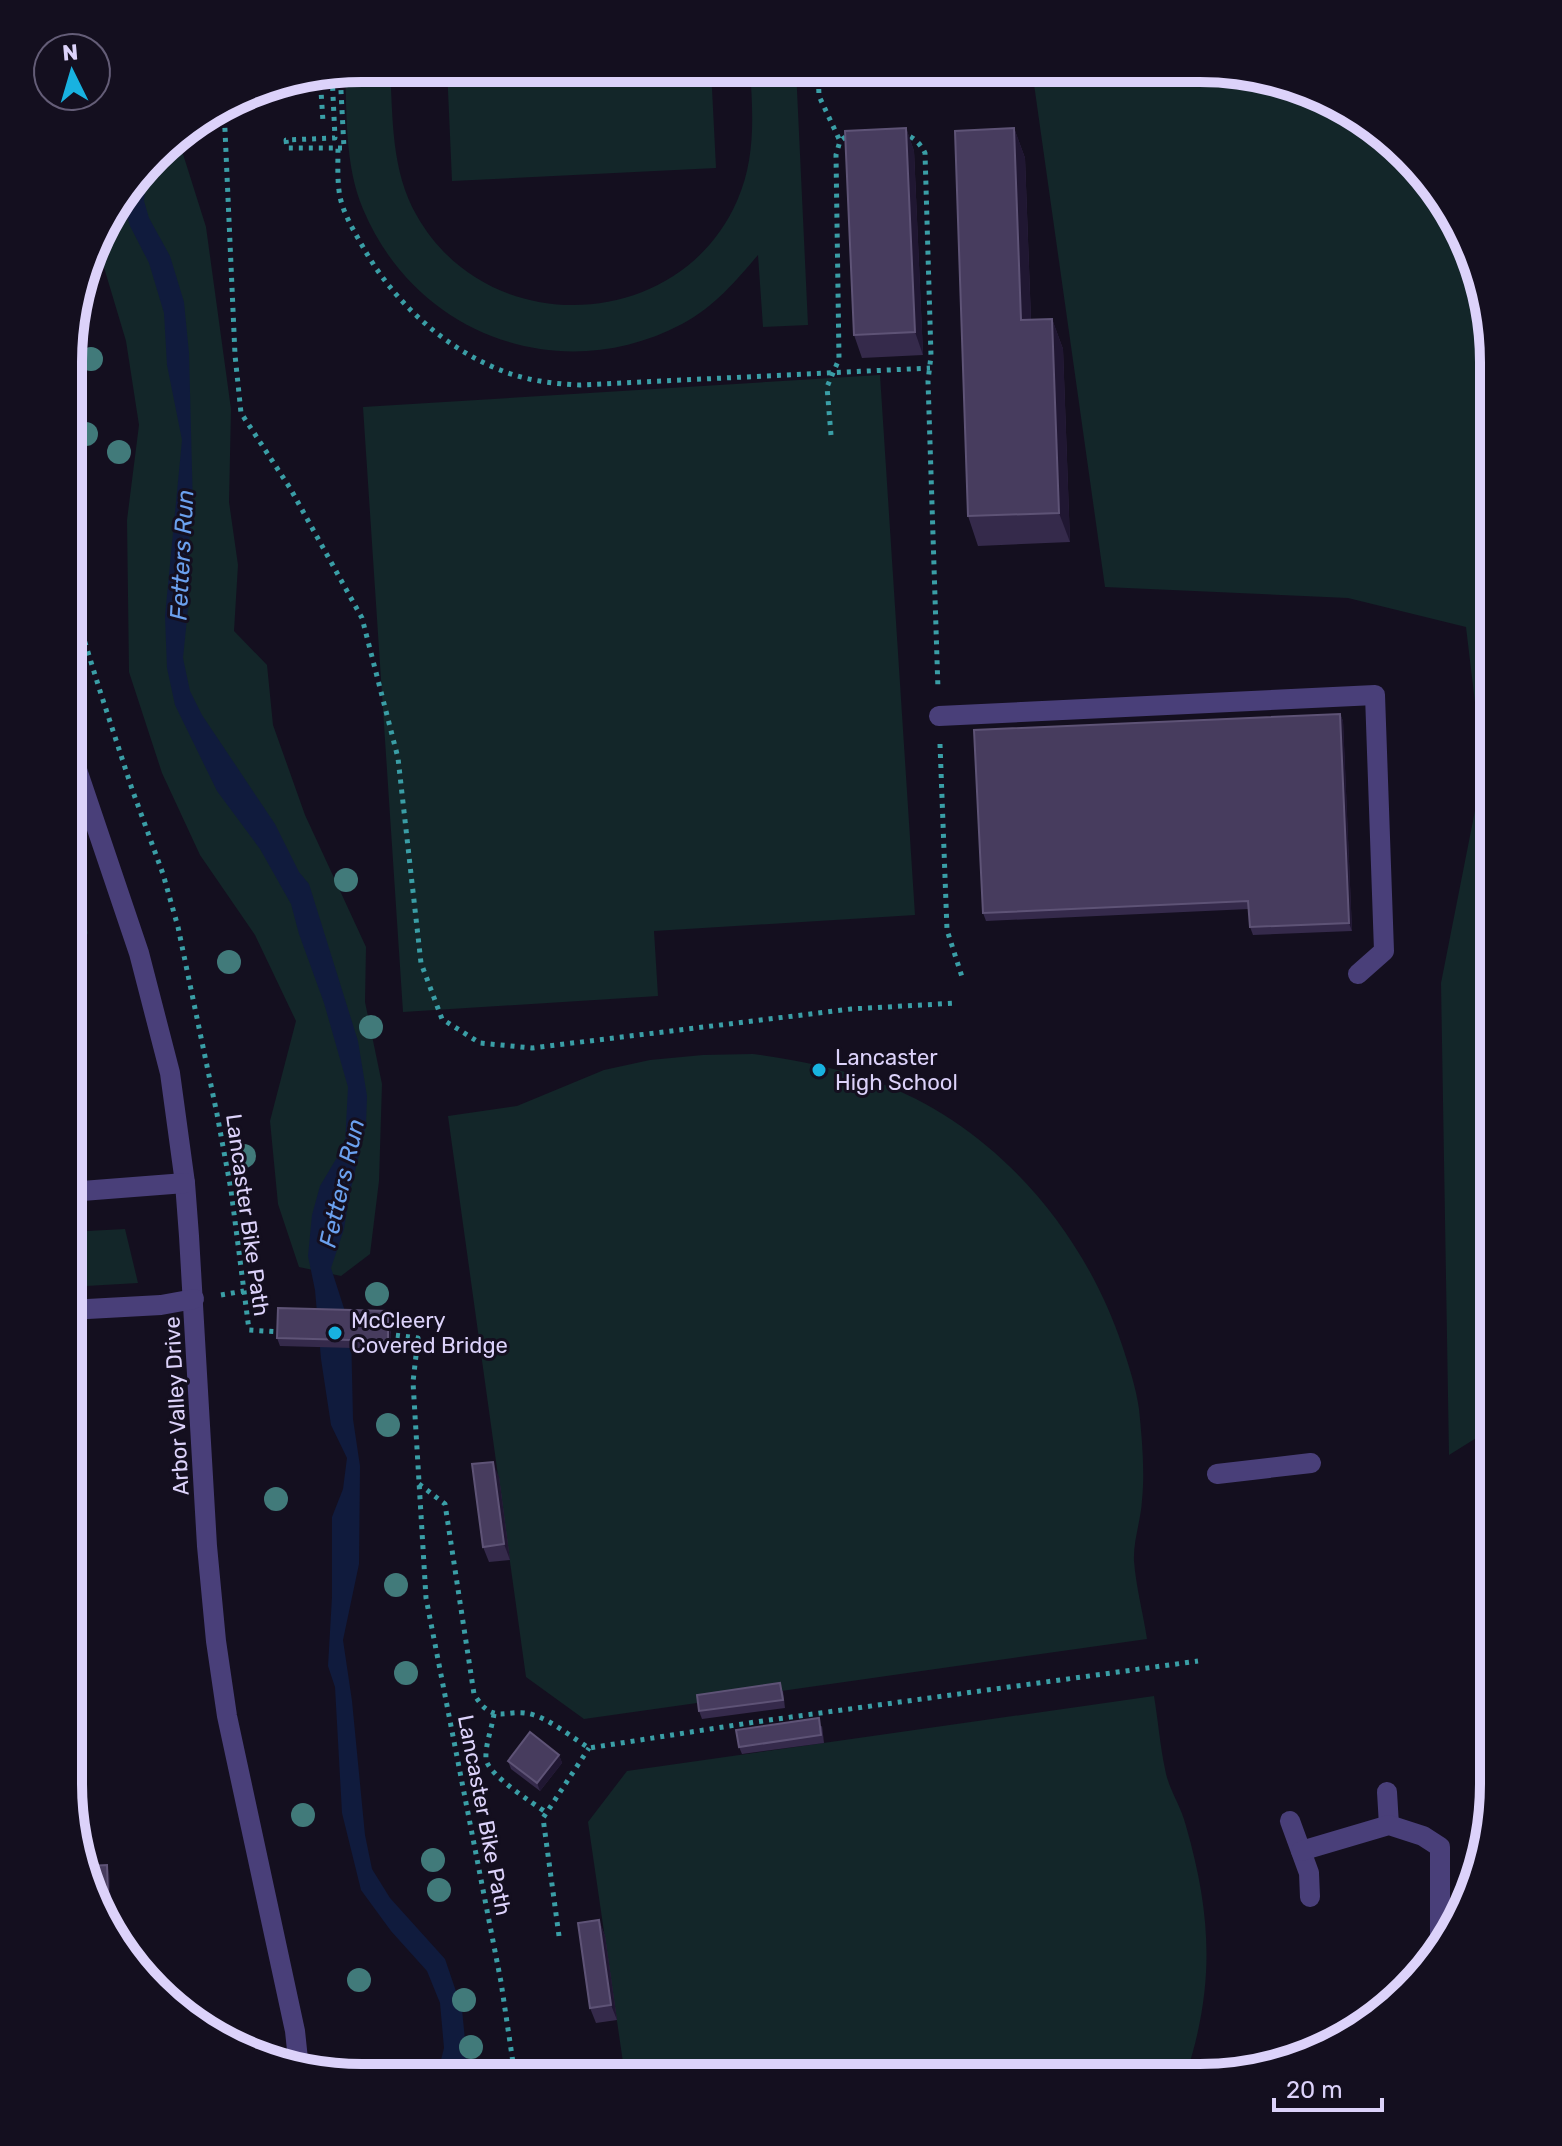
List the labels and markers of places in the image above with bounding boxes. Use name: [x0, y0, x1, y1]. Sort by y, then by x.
place label: Lancaster High School: [835, 1044, 958, 1096]
marker: Lancaster High School: [810, 1061, 828, 1079]
place label: McCleery Covered Bridge: [351, 1307, 508, 1359]
marker: McCleery Covered Bridge: [326, 1324, 344, 1342]

